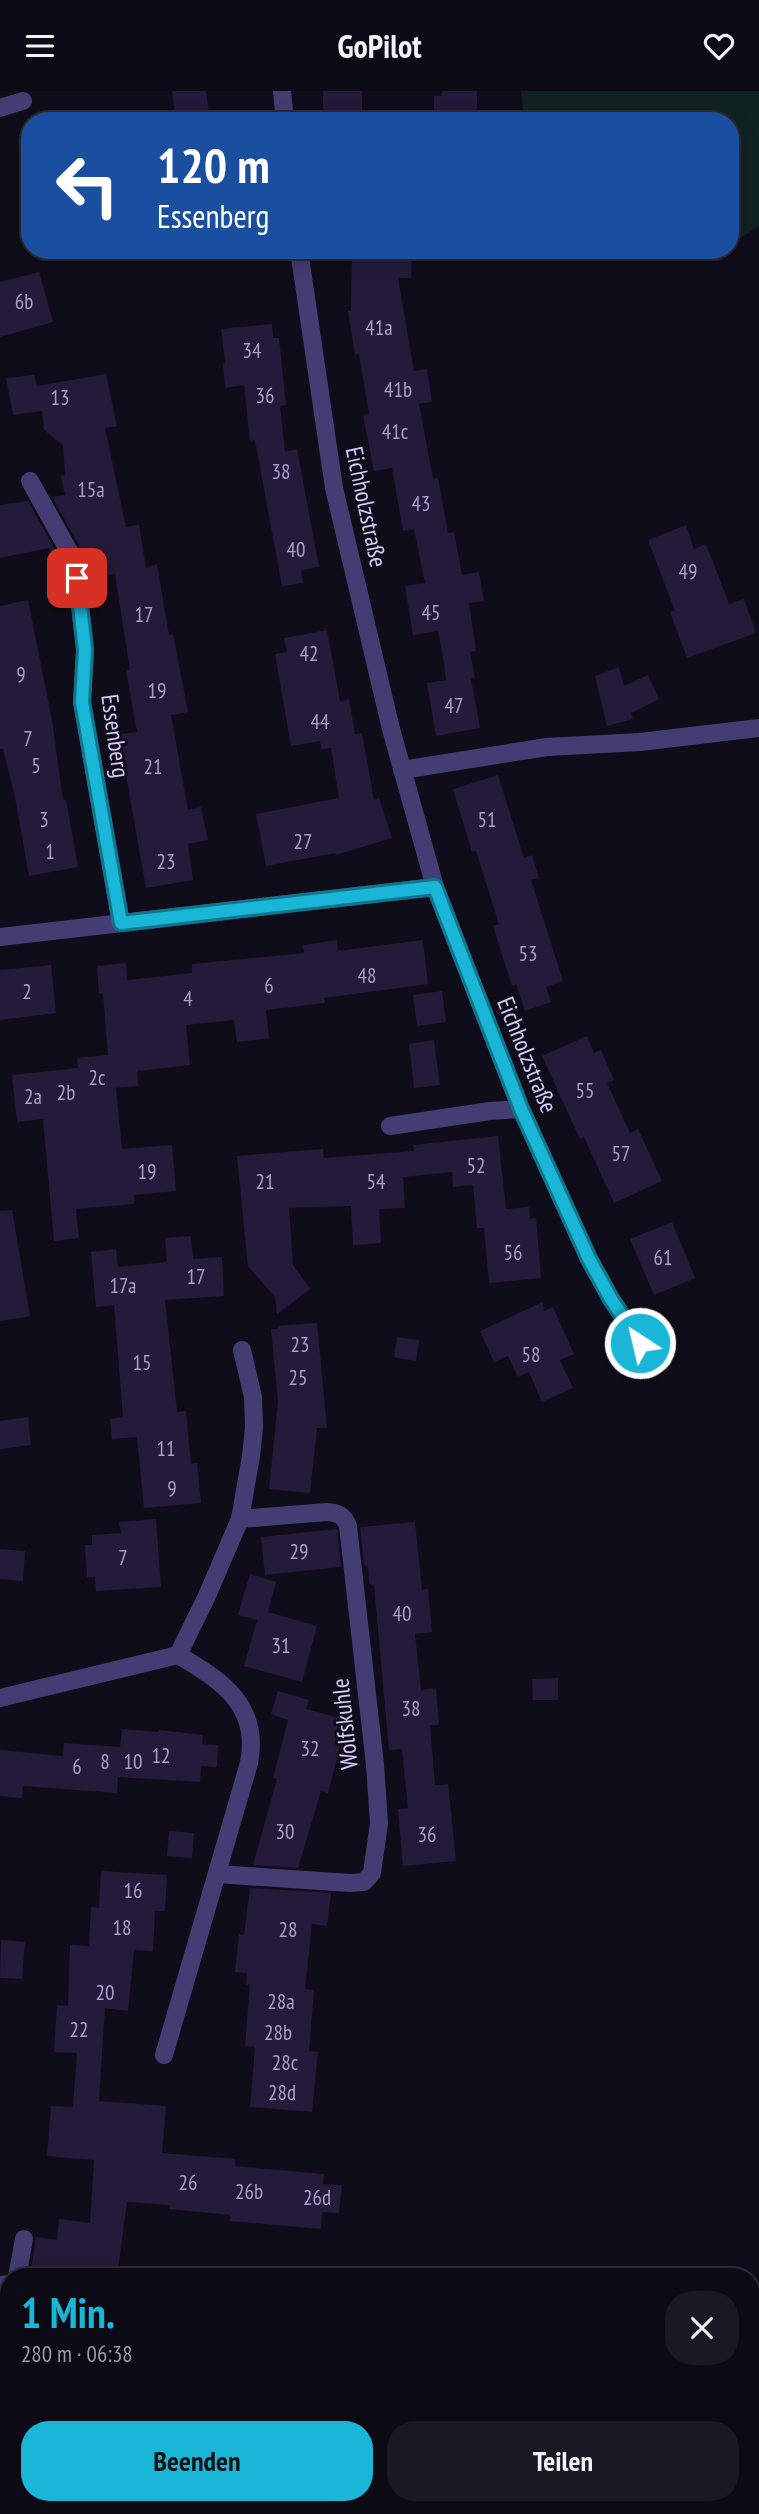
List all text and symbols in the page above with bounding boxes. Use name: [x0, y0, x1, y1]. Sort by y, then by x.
text: GoPilot: [337, 25, 422, 67]
icon: menu: [21, 27, 59, 65]
icon: heart: [700, 27, 738, 65]
text: 120 m: [157, 133, 270, 197]
icon: left: [42, 140, 133, 231]
text: Essenberg: [157, 195, 269, 237]
house number: 6b: [15, 288, 33, 315]
house number: 41a: [365, 314, 393, 341]
house number: 34: [243, 337, 262, 364]
house number: 41b: [384, 376, 412, 403]
house number: 36: [256, 382, 274, 409]
house number: 13: [51, 384, 69, 411]
house number: 41c: [382, 418, 409, 445]
street label: Eichholzstraße: [339, 444, 394, 570]
house number: 38: [272, 458, 290, 485]
house number: 15a: [77, 476, 105, 503]
house number: 43: [412, 490, 430, 517]
house number: 40: [287, 536, 305, 563]
pin: [47, 548, 107, 608]
house number: 49: [679, 558, 697, 585]
icon: arrive: [58, 559, 96, 597]
house number: 45: [422, 599, 440, 626]
house number: 17: [135, 601, 153, 628]
house number: 42: [300, 640, 318, 667]
house number: 9: [16, 661, 26, 688]
house number: 19: [148, 677, 166, 704]
street label: Essenberg: [94, 692, 137, 780]
house number: 47: [445, 692, 463, 719]
house number: 44: [311, 708, 330, 735]
house number: 7: [23, 725, 33, 752]
house number: 5: [31, 752, 41, 779]
house number: 21: [144, 753, 162, 780]
house number: 3: [39, 806, 49, 833]
house number: 51: [478, 806, 496, 833]
house number: 27: [294, 828, 312, 855]
house number: 1: [45, 838, 55, 865]
house number: 23: [157, 848, 175, 875]
house number: 53: [519, 940, 537, 967]
house number: 48: [358, 962, 376, 989]
house number: 6: [264, 972, 274, 999]
house number: 2: [22, 978, 32, 1005]
house number: 4: [183, 985, 193, 1012]
street label: Eichholzstraße: [490, 992, 565, 1117]
house number: 2c: [89, 1064, 106, 1091]
house number: 55: [576, 1077, 594, 1104]
house number: 2b: [57, 1079, 75, 1106]
house number: 2a: [24, 1083, 42, 1110]
house number: 57: [612, 1140, 630, 1167]
house number: 52: [467, 1152, 485, 1179]
house number: 19: [138, 1158, 156, 1185]
house number: 21: [256, 1168, 274, 1195]
house number: 54: [367, 1168, 386, 1195]
house number: 56: [504, 1239, 522, 1266]
house number: 61: [654, 1244, 672, 1271]
house number: 17: [187, 1263, 205, 1290]
house number: 17a: [109, 1272, 137, 1299]
position arrow: [603, 1306, 677, 1380]
house number: 23: [291, 1331, 309, 1358]
house number: 58: [522, 1341, 540, 1368]
house number: 15: [133, 1349, 151, 1376]
house number: 25: [289, 1364, 307, 1391]
house number: 11: [157, 1435, 175, 1462]
house number: 9: [167, 1475, 177, 1502]
house number: 29: [290, 1538, 308, 1565]
house number: 7: [118, 1544, 128, 1571]
house number: 40: [393, 1600, 411, 1627]
house number: 31: [272, 1632, 290, 1659]
street label: Wolfskuhle: [324, 1677, 365, 1771]
house number: 38: [402, 1695, 420, 1722]
house number: 32: [301, 1735, 319, 1762]
house number: 12: [152, 1742, 170, 1769]
house number: 8: [100, 1748, 110, 1775]
house number: 10: [124, 1748, 142, 1775]
house number: 6: [72, 1753, 82, 1780]
house number: 30: [276, 1818, 294, 1845]
house number: 36: [418, 1821, 436, 1848]
house number: 16: [124, 1877, 142, 1904]
house number: 18: [113, 1914, 131, 1941]
house number: 28: [279, 1916, 297, 1943]
house number: 20: [96, 1979, 114, 2006]
house number: 28a: [267, 1988, 295, 2015]
house number: 22: [70, 2016, 88, 2043]
house number: 28b: [264, 2019, 292, 2046]
house number: 28c: [272, 2049, 299, 2076]
house number: 28d: [268, 2079, 296, 2106]
house number: 26: [179, 2169, 197, 2196]
house number: 26b: [235, 2178, 263, 2205]
house number: 26d: [303, 2184, 331, 2211]
text: 1 Min.: [21, 2285, 115, 2340]
button: close: [665, 2291, 739, 2365]
text: 280 m · 06:38: [21, 2339, 133, 2368]
button: Beenden: [21, 2421, 373, 2501]
button: Teilen: [387, 2421, 739, 2501]

